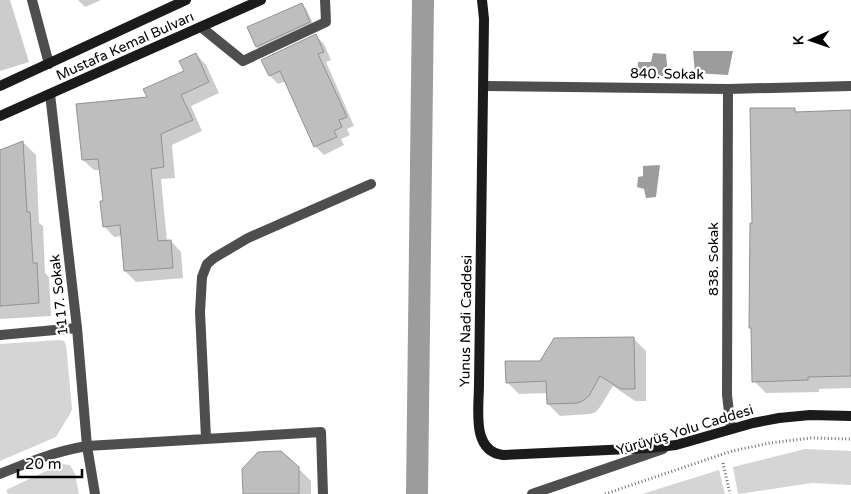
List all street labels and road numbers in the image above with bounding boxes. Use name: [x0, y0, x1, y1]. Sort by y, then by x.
street label: Mustafa Kemal Bulvarı: [53, 8, 197, 84]
street label: 840. Sokak: [630, 65, 704, 83]
street label: 838. Sokak: [705, 222, 722, 296]
street label: 1117. Sokak: [46, 253, 72, 337]
street label: Yunus Nadi Caddesi: [456, 255, 476, 387]
street label: Yürüyüş Yolu Caddesi: [614, 401, 756, 459]

